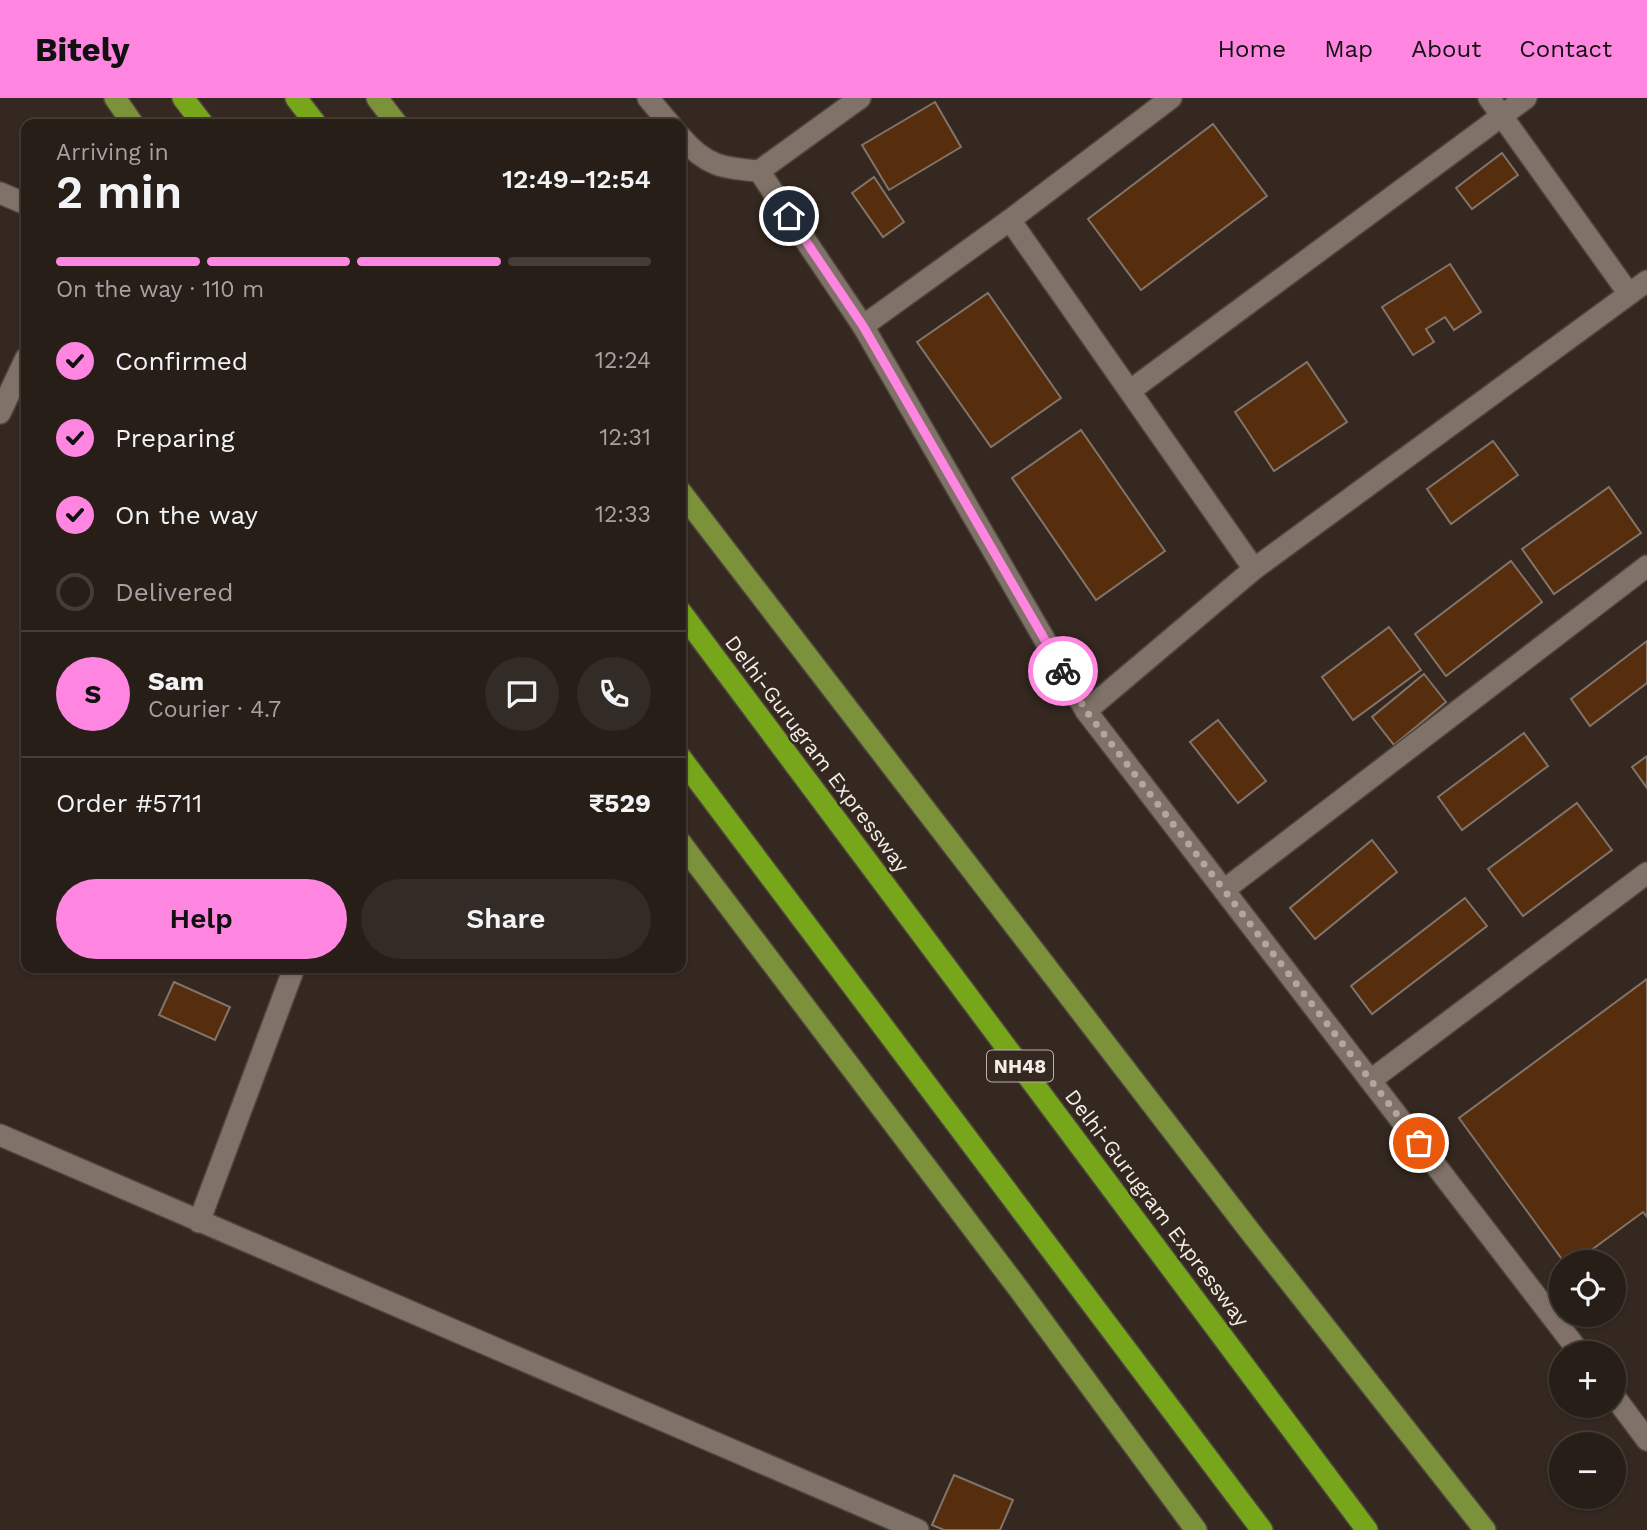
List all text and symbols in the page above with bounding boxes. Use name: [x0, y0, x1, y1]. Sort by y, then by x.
text: Bitely: [35, 30, 130, 69]
text: Home: [1218, 35, 1286, 63]
text: Map: [1324, 35, 1373, 63]
text: About: [1411, 35, 1481, 63]
text: Contact: [1519, 35, 1612, 63]
text: Arriving in: [56, 139, 169, 166]
text: 12:49–12:54: [502, 164, 651, 194]
text: 2 min: [56, 165, 182, 219]
pin: [759, 186, 819, 246]
icon: home: [770, 197, 808, 235]
text: On the way · 110 m: [56, 276, 264, 303]
icon: check: [56, 342, 94, 380]
text: Confirmed: [115, 346, 248, 376]
text: 12:24: [595, 347, 651, 374]
icon: check: [56, 419, 94, 457]
text: Preparing: [115, 423, 235, 453]
text: 12:31: [599, 424, 651, 451]
icon: check: [56, 496, 94, 534]
text: On the way: [115, 500, 258, 530]
text: 12:33: [595, 501, 651, 528]
text: Delivered: [115, 577, 234, 607]
street label: Delhi-Gurugram Expressway: [720, 630, 915, 877]
courier: [1028, 636, 1098, 706]
icon: bike: [1044, 652, 1082, 690]
button: chat: [485, 657, 559, 731]
button: phone: [577, 657, 651, 731]
text: Sam: [148, 666, 204, 696]
text: S: [85, 679, 101, 709]
text: Courier · 4.7: [148, 696, 281, 723]
text: Order #5711: [56, 788, 202, 818]
text: ₹529: [589, 788, 651, 818]
button: Help: [56, 879, 347, 959]
button: Share: [361, 879, 651, 959]
road number: NH48: [987, 1050, 1053, 1082]
street label: Delhi-Gurugram Expressway: [1060, 1084, 1255, 1331]
pin: [1389, 1113, 1449, 1173]
icon: bag: [1400, 1124, 1438, 1162]
map controls: [1549, 1250, 1626, 1509]
button: locate: [1549, 1250, 1626, 1327]
button: +: [1549, 1341, 1626, 1418]
button: −: [1549, 1432, 1626, 1509]

